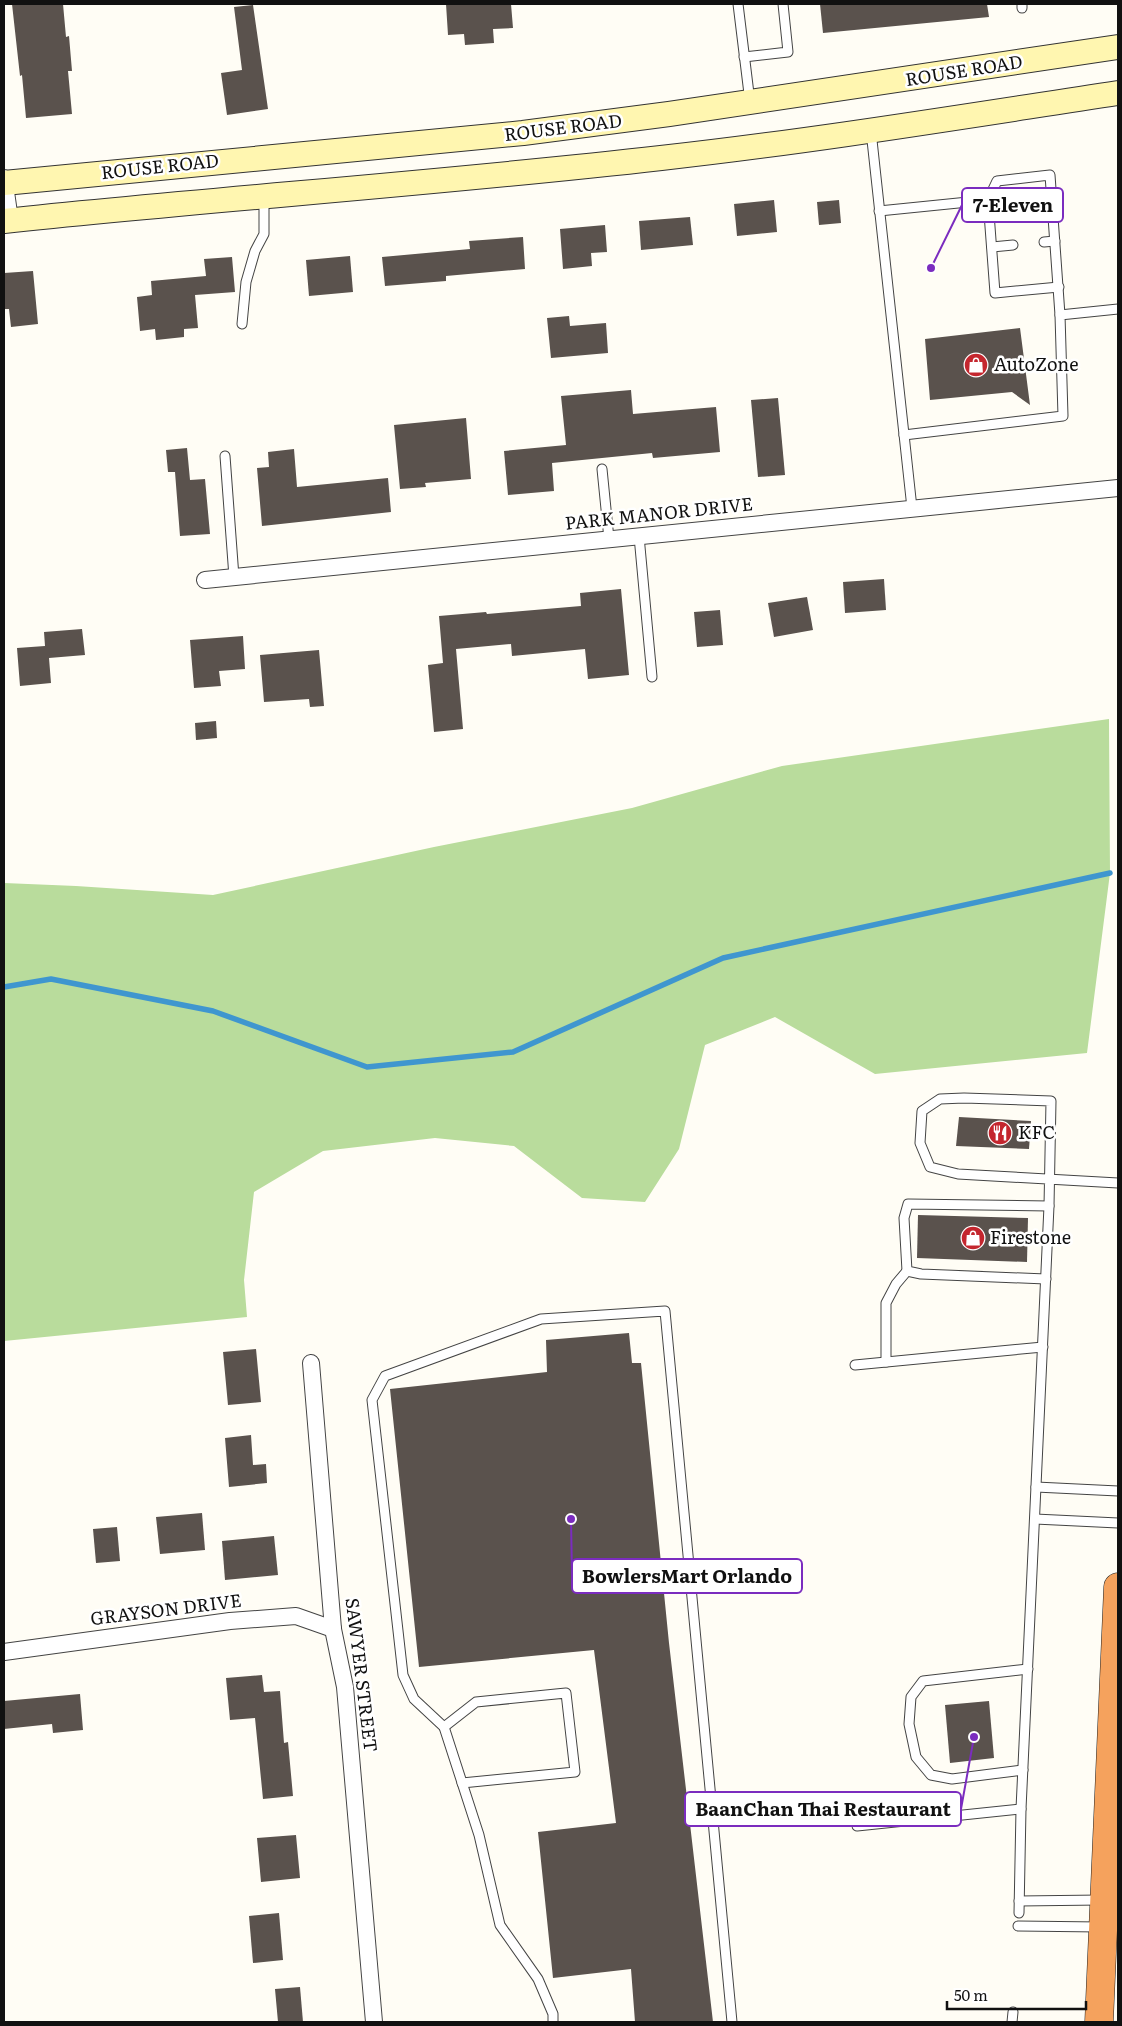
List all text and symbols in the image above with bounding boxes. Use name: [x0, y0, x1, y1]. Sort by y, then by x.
street label: ROUSE ROAD: [903, 47, 1024, 92]
street label: ROUSE ROAD: [502, 106, 623, 147]
street label: ROUSE ROAD: [99, 146, 220, 185]
callout: 7-Eleven: [962, 188, 1063, 222]
text: 7-Eleven: [973, 190, 1053, 218]
place label: AutoZone: [994, 350, 1078, 377]
shop icon: AutoZone: [963, 352, 989, 378]
street label: PARK MANOR DRIVE: [564, 489, 754, 536]
place label: KFC: [1018, 1118, 1055, 1145]
restaurant icon: KFC: [987, 1120, 1013, 1146]
place label: Firestone: [990, 1223, 1071, 1250]
shop icon: Firestone: [960, 1225, 986, 1251]
callout: BowlersMart Orlando: [572, 1559, 802, 1593]
text: BowlersMart Orlando: [582, 1561, 792, 1589]
street label: GRAYSON DRIVE: [89, 1586, 243, 1631]
street label: SAWYER STREET: [340, 1596, 385, 1753]
callout: BaanChan Thai Restaurant: [685, 1792, 961, 1826]
text: BaanChan Thai Restaurant: [695, 1794, 951, 1822]
scale bar: [947, 1978, 1086, 2010]
text: 50 m: [954, 1983, 988, 2006]

